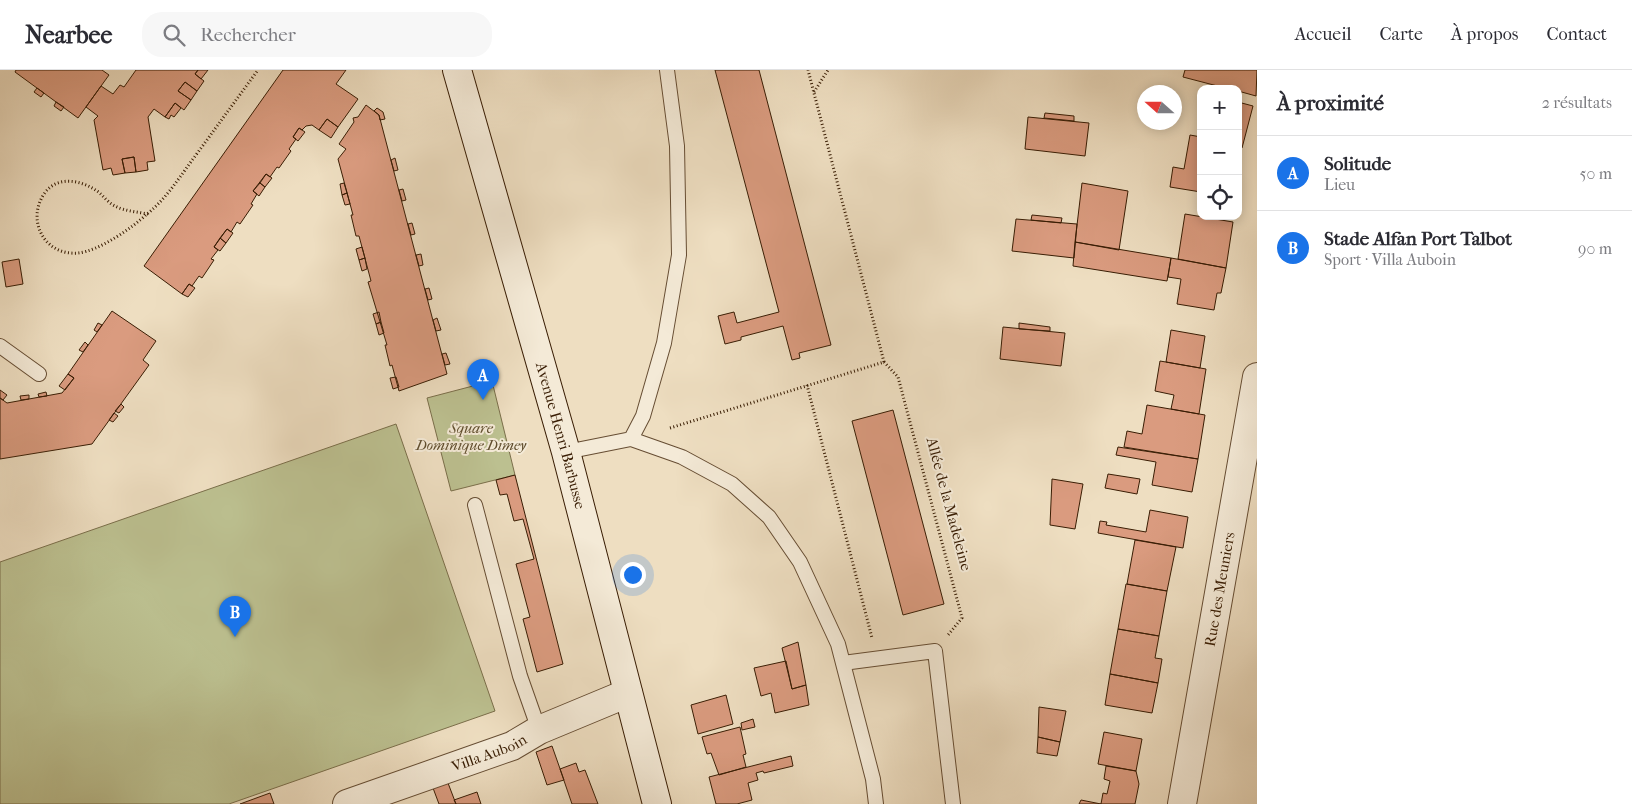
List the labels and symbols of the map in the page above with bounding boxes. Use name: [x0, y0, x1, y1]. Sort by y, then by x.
north arrow: [1137, 85, 1182, 130]
pin: A: [467, 359, 499, 400]
street label: Avenue Henri Barbusse: [532, 359, 589, 511]
park label: Square Dominique Dimey: [415, 419, 527, 454]
street label: Allée de la Madeleine: [922, 434, 976, 573]
street label: Rue des Meuniers: [1201, 530, 1239, 648]
your location: [620, 562, 646, 588]
pin: B: [219, 596, 251, 637]
street label: Villa Auboin: [448, 730, 530, 776]

